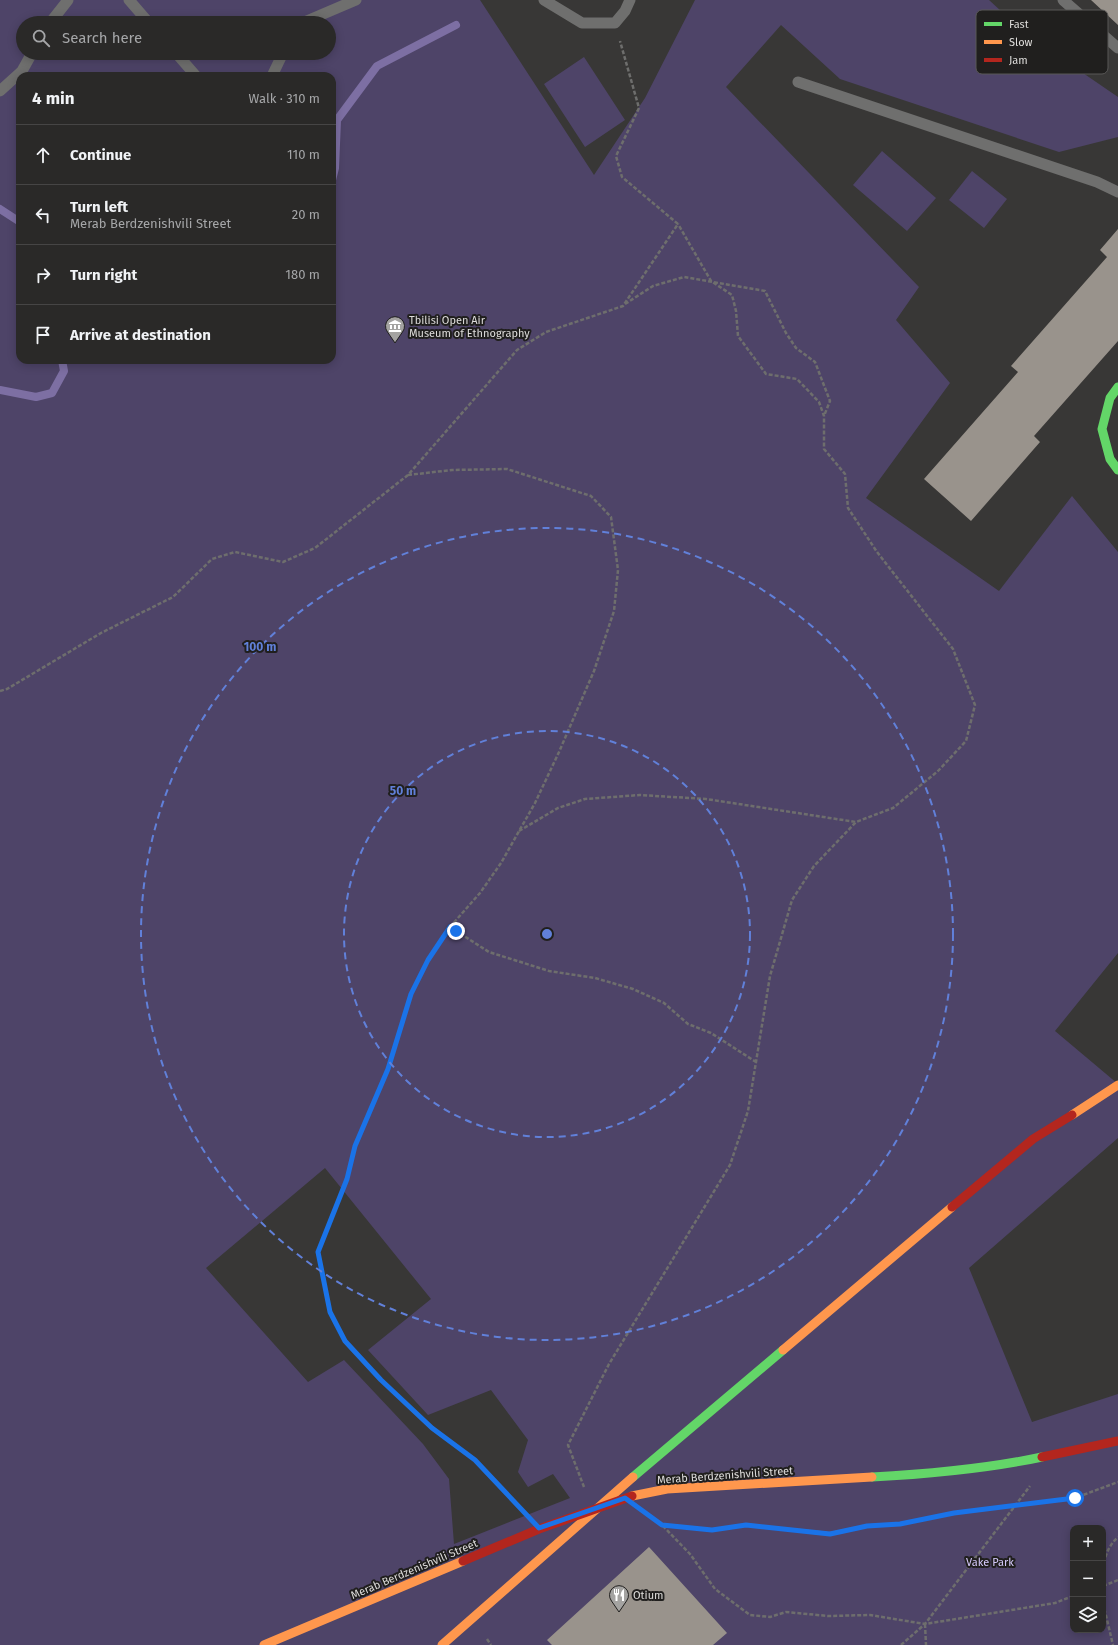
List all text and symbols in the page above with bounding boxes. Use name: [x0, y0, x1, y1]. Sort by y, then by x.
legend: [976, 10, 1108, 74]
search box: [16, 16, 336, 60]
text: Fast: [1009, 18, 1029, 31]
icon: search: [30, 27, 52, 49]
text: Search here: [62, 29, 142, 47]
text: Slow: [1009, 36, 1033, 49]
text: Jam: [1009, 54, 1028, 67]
text: 4 min: [32, 88, 75, 109]
text: Walk · 310 m: [249, 91, 320, 106]
icon: ahead: [32, 144, 54, 166]
text: Continue: [70, 146, 131, 164]
text: 110 m: [287, 147, 320, 162]
text: Turn left: [70, 198, 128, 216]
icon: left: [32, 204, 54, 226]
text: 20 m: [292, 207, 320, 222]
text: Merab Berdzenishvili Street: [70, 216, 231, 231]
icon: right: [32, 264, 54, 286]
text: Turn right: [70, 266, 137, 284]
text: 180 m: [285, 267, 320, 282]
place label: Tbilisi Open Air Museum of Ethnography: [409, 314, 530, 340]
museum icon: Tbilisi Open Air Museum of Ethnography: [384, 315, 406, 343]
icon: arrive: [32, 324, 54, 346]
text: Arrive at destination: [70, 326, 211, 344]
text: 100 m: [244, 640, 276, 654]
text: 50 m: [390, 784, 416, 798]
route end: [447, 922, 465, 940]
centre of rings: [540, 927, 554, 941]
street label: Merab Berdzenishvili Street: [657, 1464, 794, 1487]
route start: [1066, 1489, 1084, 1507]
map controls: [1070, 1525, 1106, 1633]
button: +: [1070, 1525, 1106, 1561]
street label: Merab Berdzenishvili Street: [349, 1537, 480, 1602]
park label: Vake Park: [966, 1556, 1014, 1569]
button: −: [1070, 1561, 1106, 1597]
restaurant icon: Otium: [608, 1584, 630, 1612]
place label: Otium: [633, 1589, 664, 1602]
button: layers: [1070, 1597, 1106, 1633]

